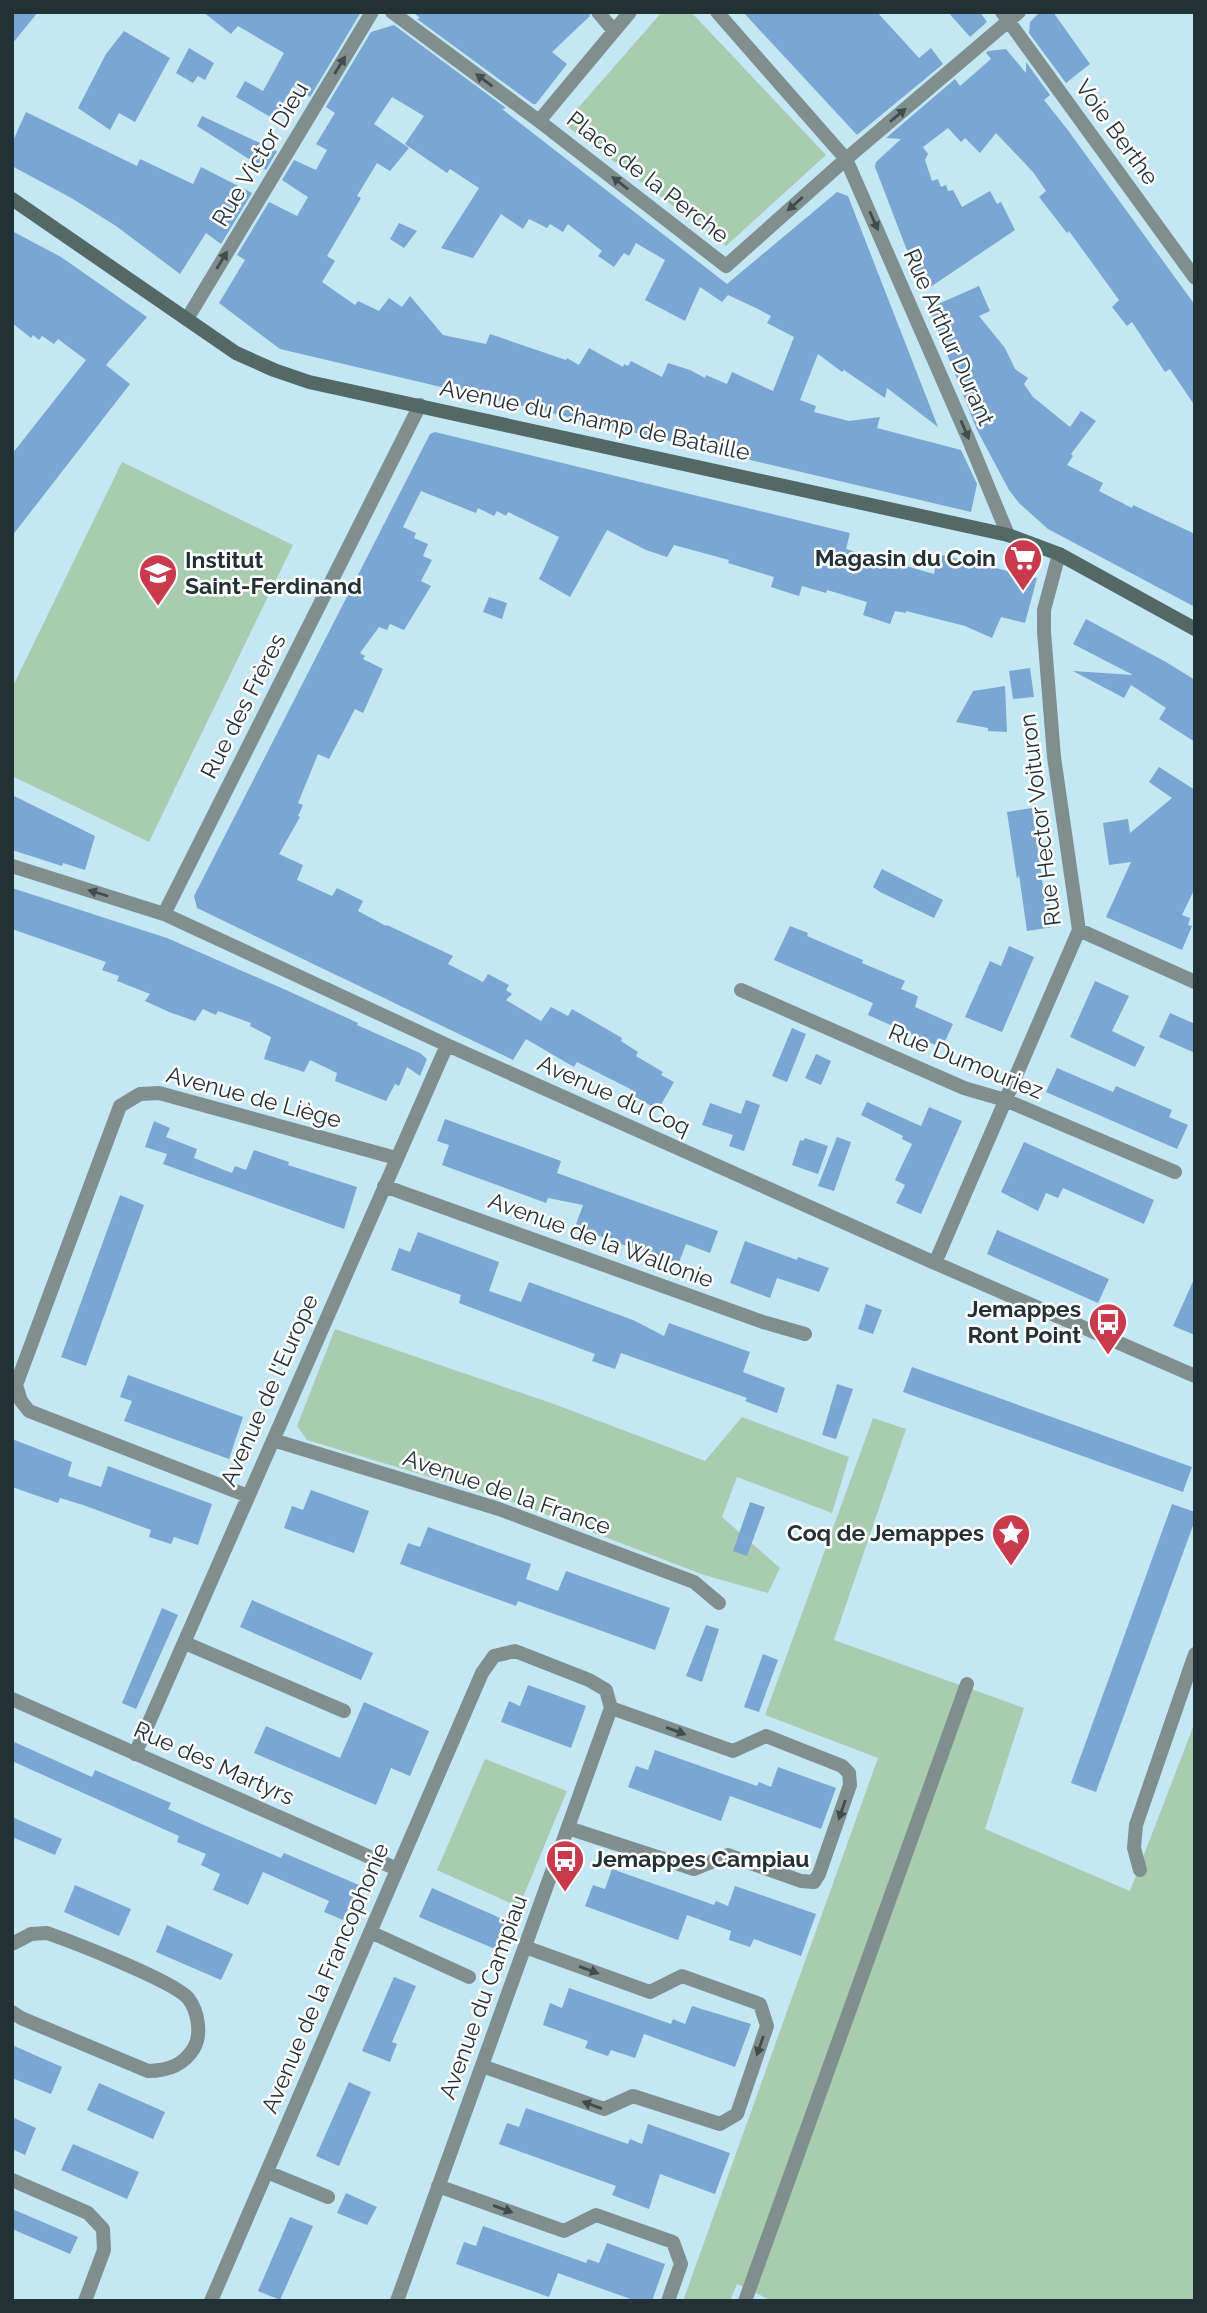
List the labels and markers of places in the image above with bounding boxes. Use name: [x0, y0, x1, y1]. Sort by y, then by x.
supermarket icon: Magasin du Coin: [1002, 537, 1044, 592]
place label: Magasin du Coin: [815, 544, 996, 571]
place label: Institut Saint-Ferdinand: [185, 546, 362, 599]
school or university icon: Institut Saint-Ferdinand: [137, 552, 179, 607]
place label: Jemappes Ront Point: [967, 1295, 1081, 1348]
bus stop icon: Jemappes Ront Point: [1087, 1301, 1129, 1356]
place icon: Coq de Jemappes: [990, 1512, 1032, 1567]
place label: Coq de Jemappes: [787, 1519, 984, 1546]
bus stop icon: Jemappes Campiau: [544, 1838, 586, 1893]
place label: Jemappes Campiau: [592, 1845, 810, 1872]

